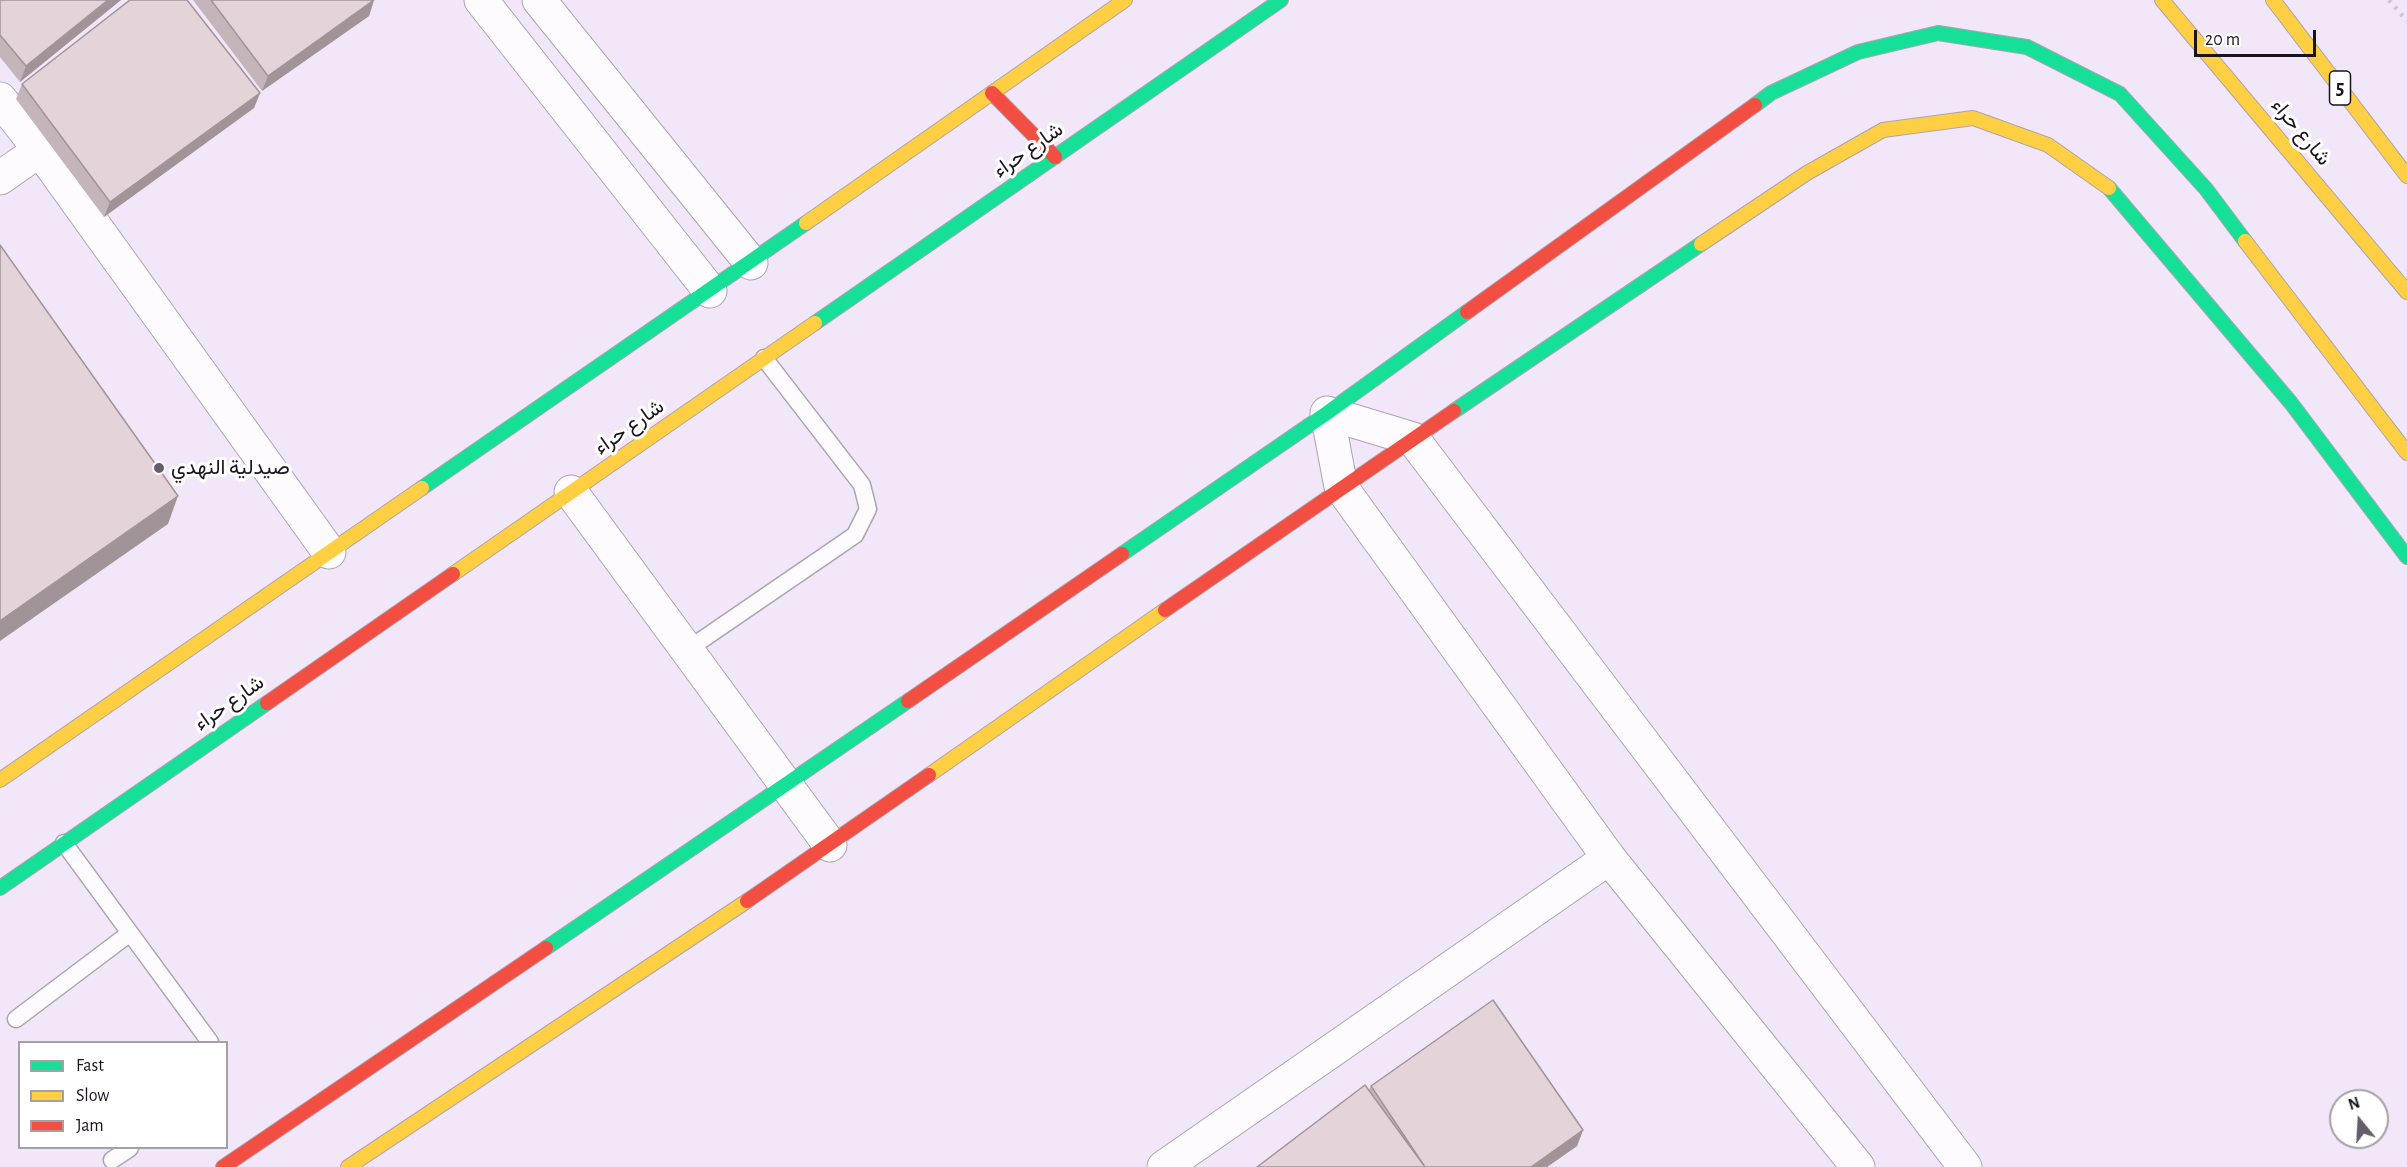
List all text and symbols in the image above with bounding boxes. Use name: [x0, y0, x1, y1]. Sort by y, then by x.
scale bar: [2197, 18, 2318, 56]
text: 20 m: [2205, 31, 2240, 49]
road number: 5: [2330, 71, 2350, 105]
street label: شارع حراء: [2266, 93, 2336, 171]
street label: شارع حراء: [988, 117, 1068, 183]
street label: شارع حراء: [589, 394, 669, 460]
place label: صيدلية النهدي: [171, 455, 290, 481]
marker: صيدلية النهدي: [152, 461, 166, 475]
street label: شارع حراء: [189, 670, 269, 736]
legend: [18, 1041, 228, 1149]
text: Fast: [76, 1057, 104, 1075]
text: Slow: [76, 1087, 109, 1105]
north arrow: [2329, 1089, 2389, 1149]
text: N: [2346, 1094, 2362, 1113]
text: Jam: [76, 1117, 104, 1135]

